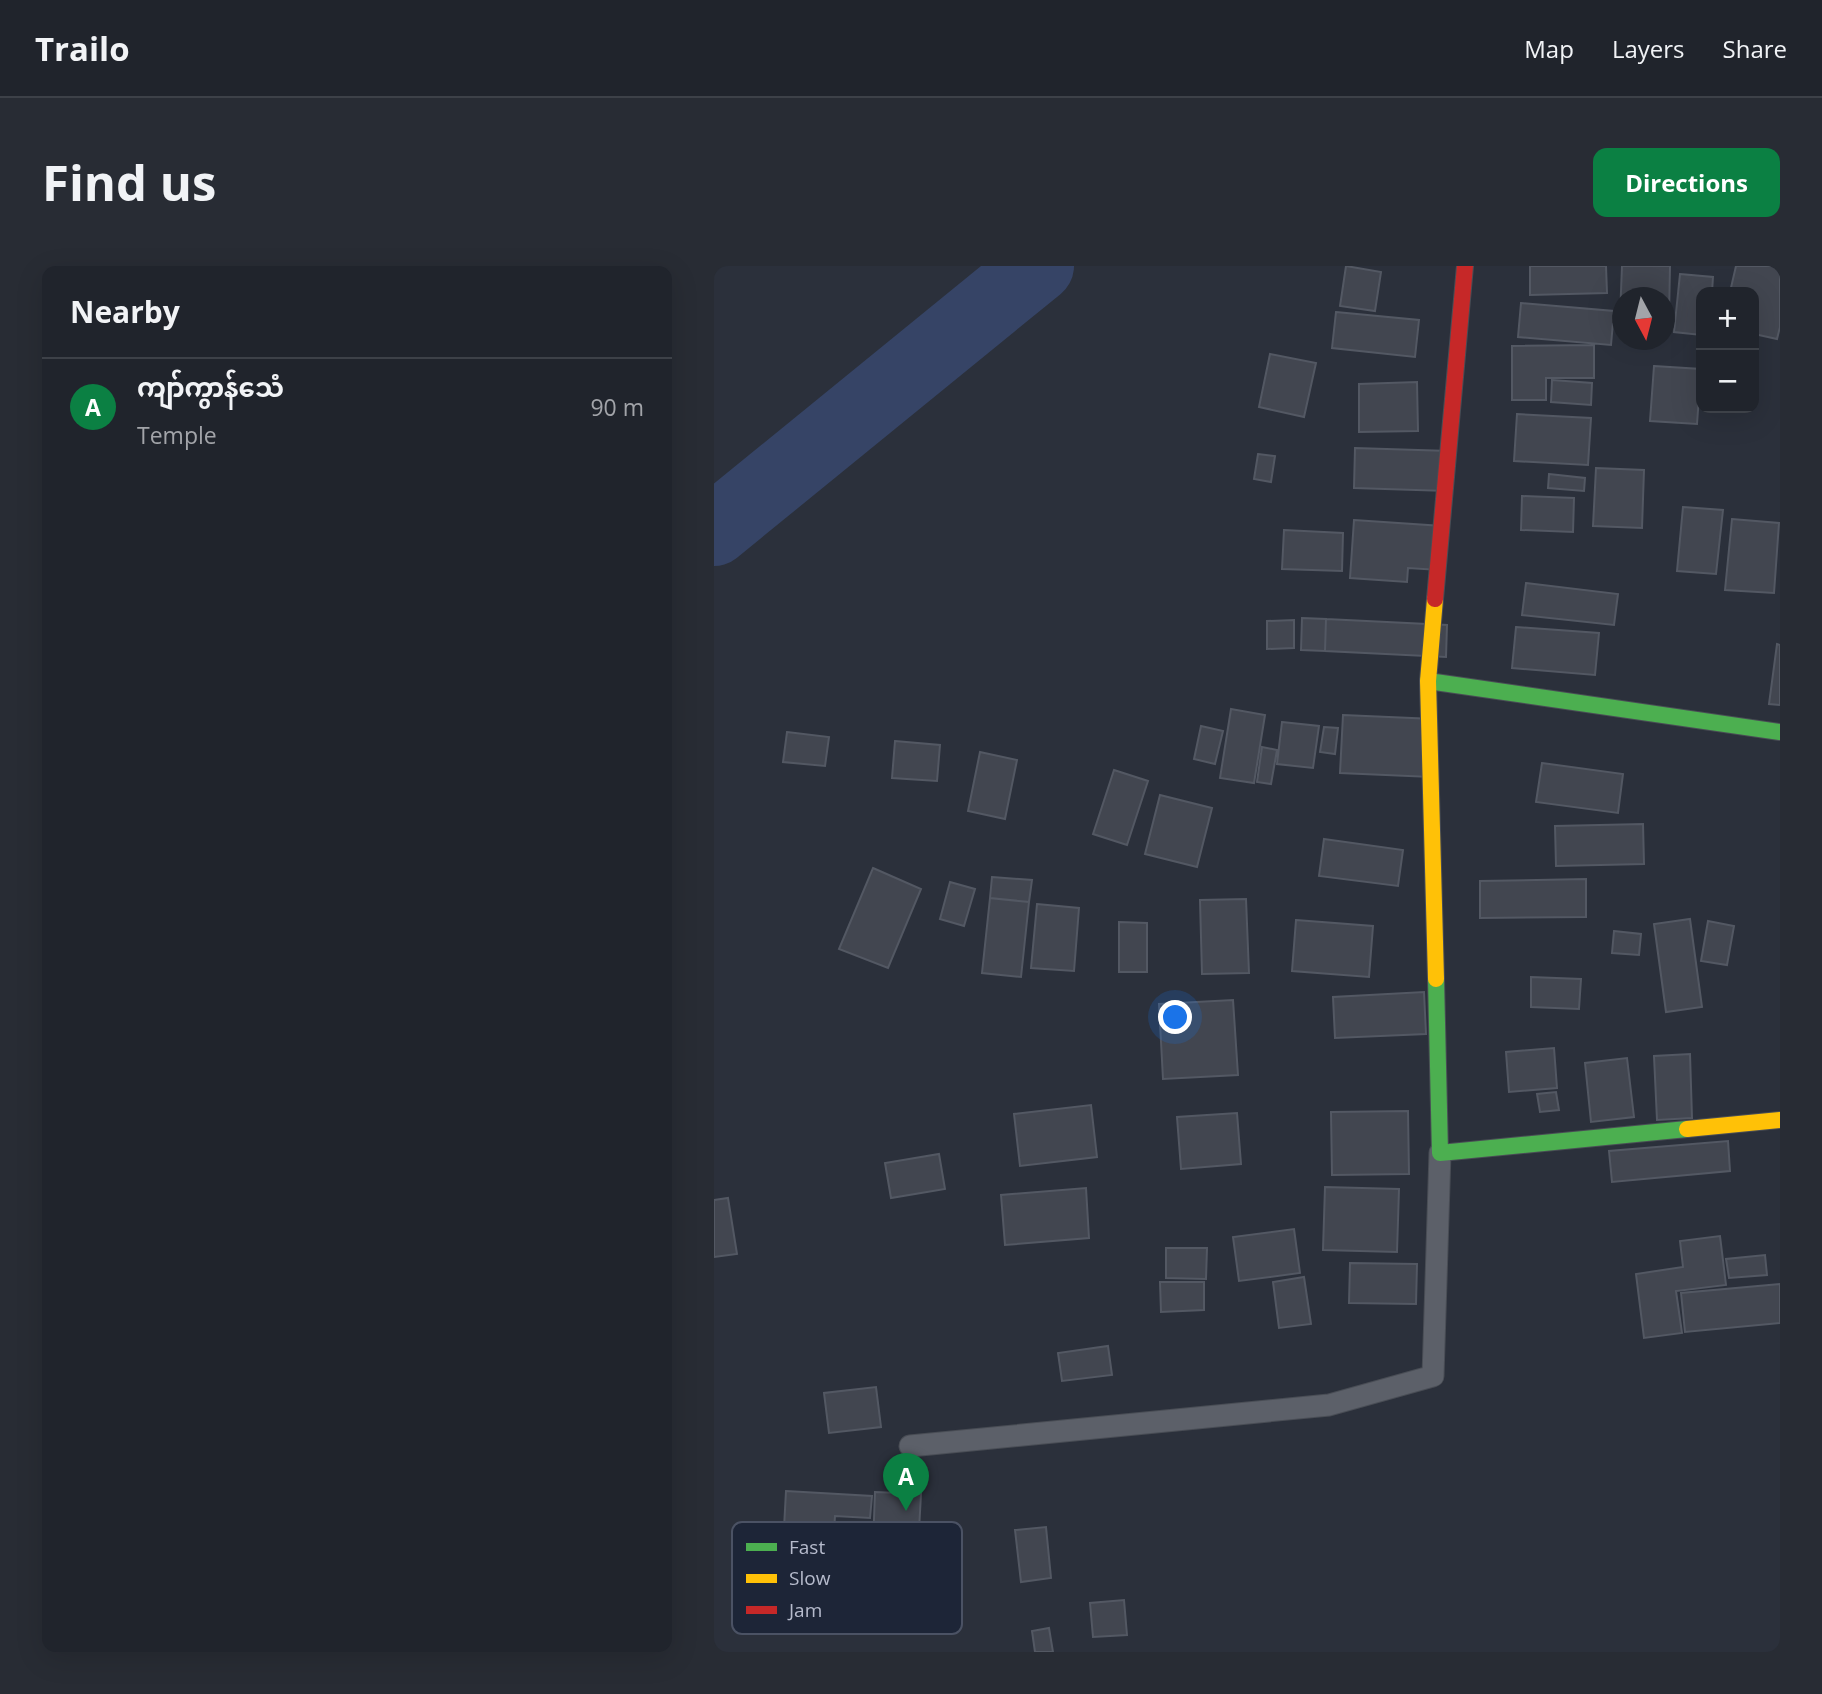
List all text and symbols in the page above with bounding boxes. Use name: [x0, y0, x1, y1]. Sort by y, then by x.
text: Trailo: [35, 26, 130, 71]
text: Map: [1524, 32, 1574, 65]
text: Layers: [1612, 32, 1685, 65]
text: Share: [1723, 32, 1787, 65]
button: Directions: [1593, 148, 1780, 217]
text: Find us: [42, 149, 216, 215]
north arrow: [1612, 287, 1675, 350]
map controls: [1696, 287, 1759, 413]
button: +: [1696, 287, 1759, 350]
text: Nearby: [70, 291, 180, 332]
button: −: [1696, 350, 1759, 413]
text: ကျာ်ကွာန်သေံ: [137, 369, 284, 405]
text: A: [85, 391, 101, 423]
text: 90 m: [590, 391, 644, 423]
text: Temple: [137, 419, 217, 451]
your location: [1158, 1000, 1192, 1034]
pin: A: [883, 1453, 929, 1511]
legend: [732, 1522, 962, 1634]
text: Fast: [789, 1534, 825, 1560]
text: Slow: [789, 1565, 831, 1591]
text: Jam: [787, 1597, 822, 1623]

